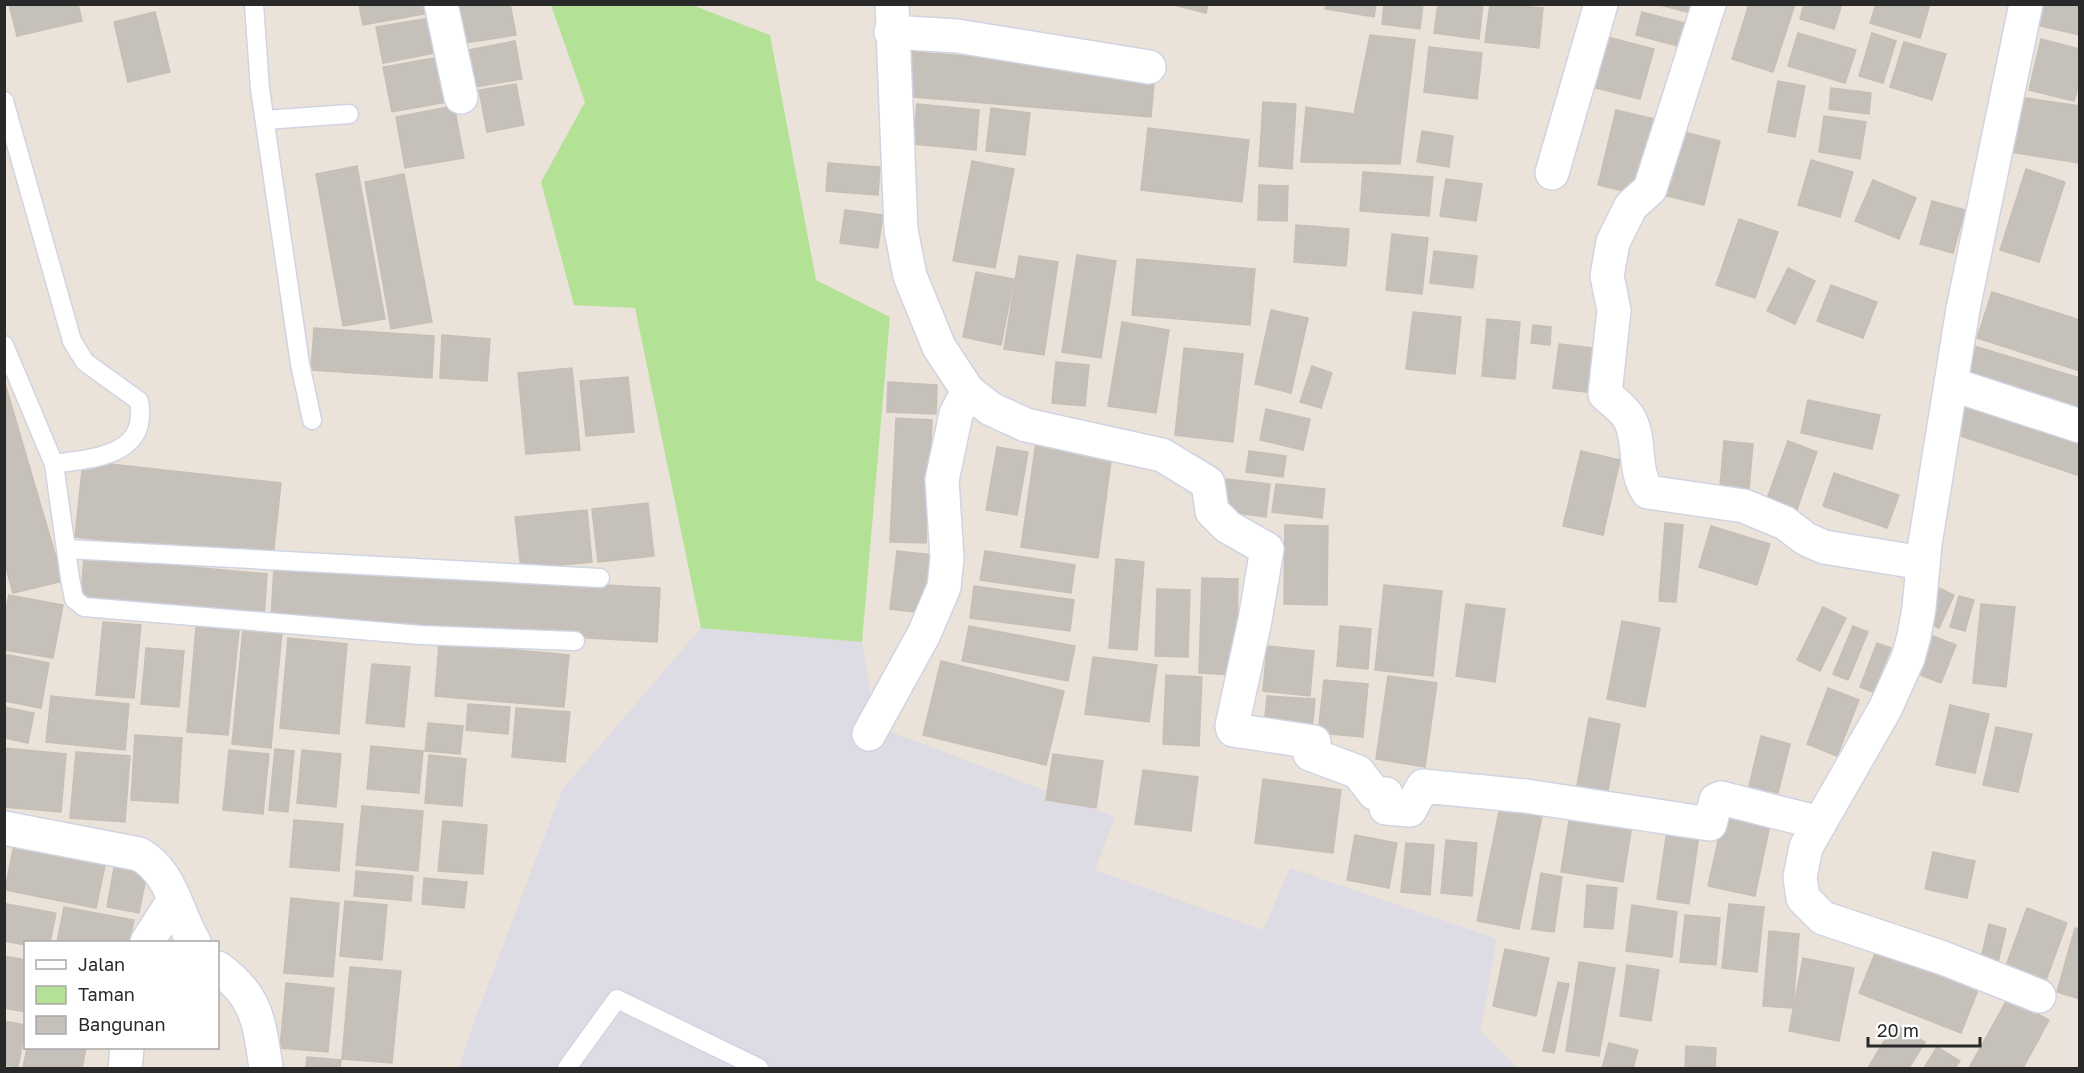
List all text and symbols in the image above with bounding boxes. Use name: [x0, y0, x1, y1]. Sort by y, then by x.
legend: [24, 941, 219, 1049]
text: Jalan: [78, 953, 125, 975]
text: Taman: [78, 983, 135, 1005]
scale bar: [1868, 1010, 1980, 1048]
text: Bangunan: [78, 1013, 166, 1035]
text: 20 m: [1877, 1019, 1919, 1041]

